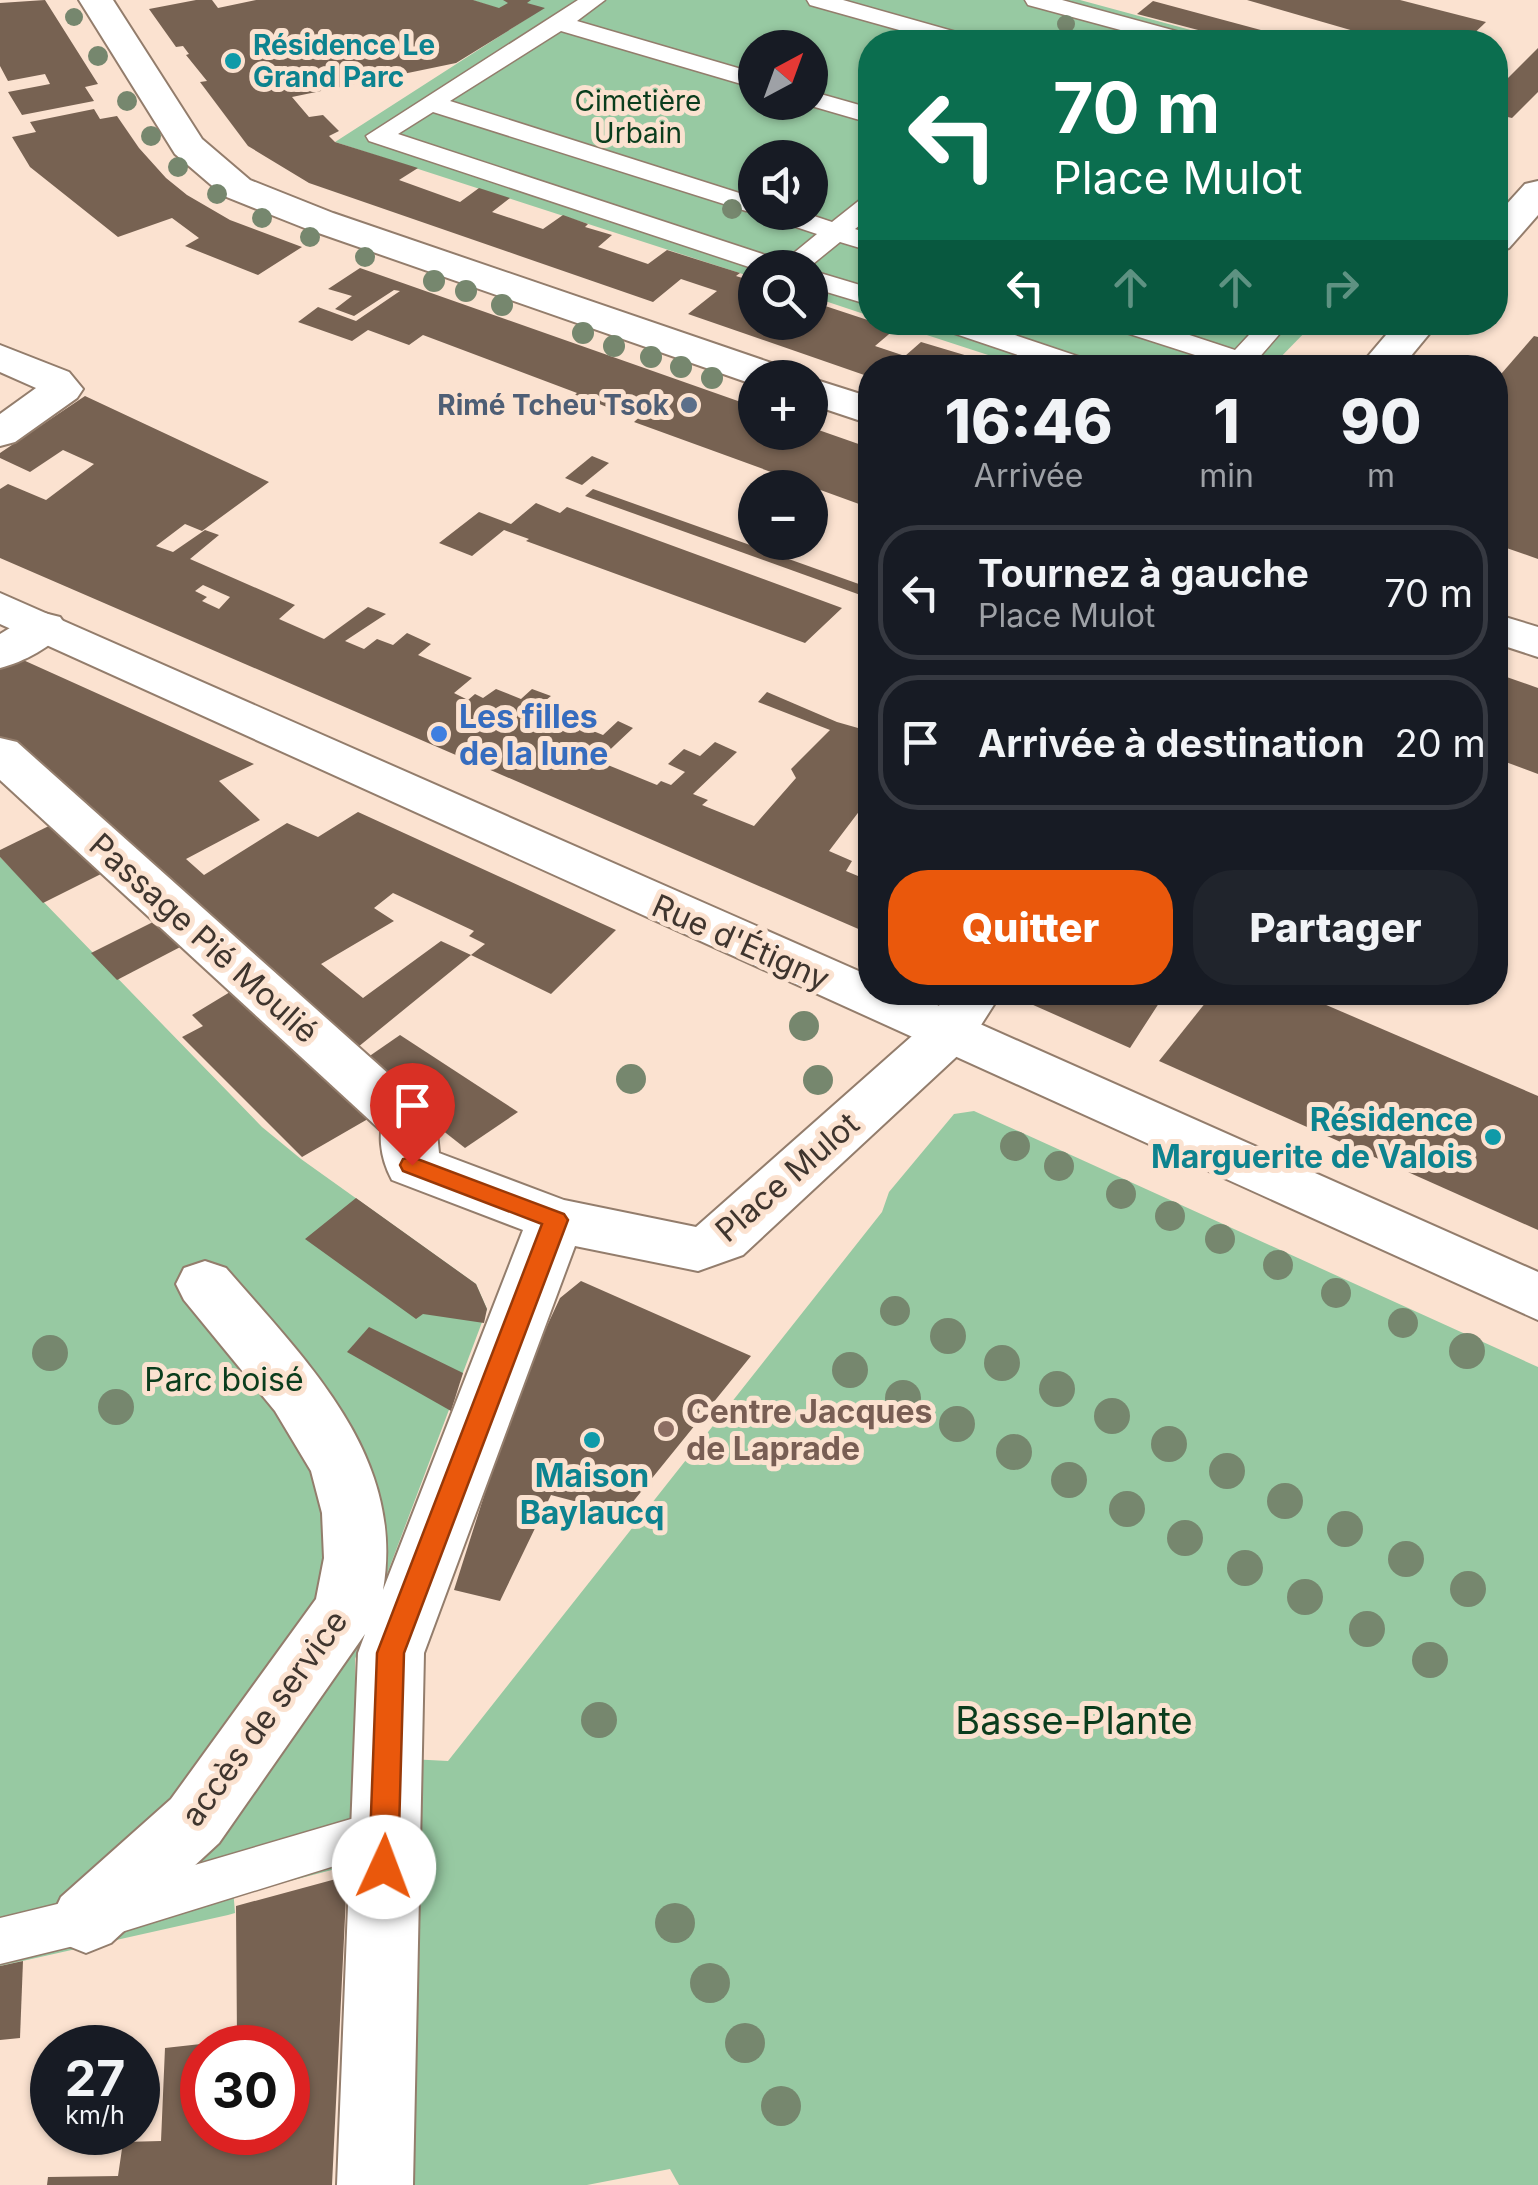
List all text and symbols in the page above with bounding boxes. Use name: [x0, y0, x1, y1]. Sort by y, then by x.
place label: Résidence Le Grand Parc: [253, 28, 435, 94]
north arrow: [738, 30, 828, 120]
map controls: [738, 30, 828, 560]
marker: Résidence Le Grand Parc: [222, 50, 244, 72]
text: 70 m: [1053, 65, 1220, 150]
icon: left: [888, 70, 1018, 200]
park label: Cimetière Urbain: [575, 84, 701, 150]
button: sound: [738, 140, 828, 230]
text: Place Mulot: [1053, 150, 1302, 205]
button: search: [738, 250, 828, 340]
icon: left: [998, 260, 1053, 315]
icon: ahead: [1103, 260, 1158, 315]
icon: ahead: [1208, 260, 1263, 315]
icon: right: [1313, 260, 1368, 315]
button: +: [738, 360, 828, 450]
text: 16:46: [944, 385, 1113, 457]
text: 1: [1213, 385, 1240, 457]
text: 90: [1340, 385, 1422, 457]
place label: Rimé Tcheu Tsok: [437, 388, 670, 422]
marker: Rimé Tcheu Tsok: [678, 394, 700, 416]
text: Arrivée: [974, 456, 1083, 495]
text: min: [1199, 456, 1254, 495]
text: m: [1367, 456, 1395, 495]
button: −: [738, 470, 828, 560]
text: Tournez à gauche: [978, 550, 1309, 596]
icon: left: [893, 565, 948, 620]
text: 70 m: [1384, 570, 1473, 616]
text: Place Mulot: [978, 596, 1155, 635]
place label: Les filles de la lune: [459, 697, 608, 773]
icon: arrive: [893, 715, 948, 770]
text: Arrivée à destination: [978, 720, 1365, 766]
text: 20 m: [1395, 720, 1486, 766]
marker: Les filles de la lune: [428, 723, 450, 745]
street label: Passage Pié Moulié: [82, 825, 326, 1051]
button: Quitter: [888, 870, 1173, 985]
button: Partager: [1193, 870, 1478, 985]
street label: Rue d'Étigny: [646, 886, 836, 998]
pin: [370, 1063, 455, 1166]
icon: arrive: [385, 1078, 440, 1133]
place label: Résidence Marguerite de Valois: [1151, 1100, 1473, 1176]
street label: Place Mulot: [707, 1104, 867, 1250]
marker: Résidence Marguerite de Valois: [1482, 1126, 1504, 1148]
park label: Parc boisé: [144, 1360, 304, 1399]
place label: Centre Jacques de Laprade: [686, 1392, 932, 1468]
marker: Centre Jacques de Laprade: [655, 1418, 677, 1440]
marker: Maison Baylaucq: [581, 1429, 603, 1451]
place label: Maison Baylaucq: [520, 1456, 664, 1532]
street label: accès de service: [173, 1603, 355, 1833]
park label: Basse-Plante: [955, 1697, 1193, 1743]
position arrow: [332, 1815, 436, 1919]
speed limit sign: 30: [180, 2025, 310, 2155]
text: 27: [65, 2048, 125, 2108]
text: km/h: [65, 2100, 125, 2130]

